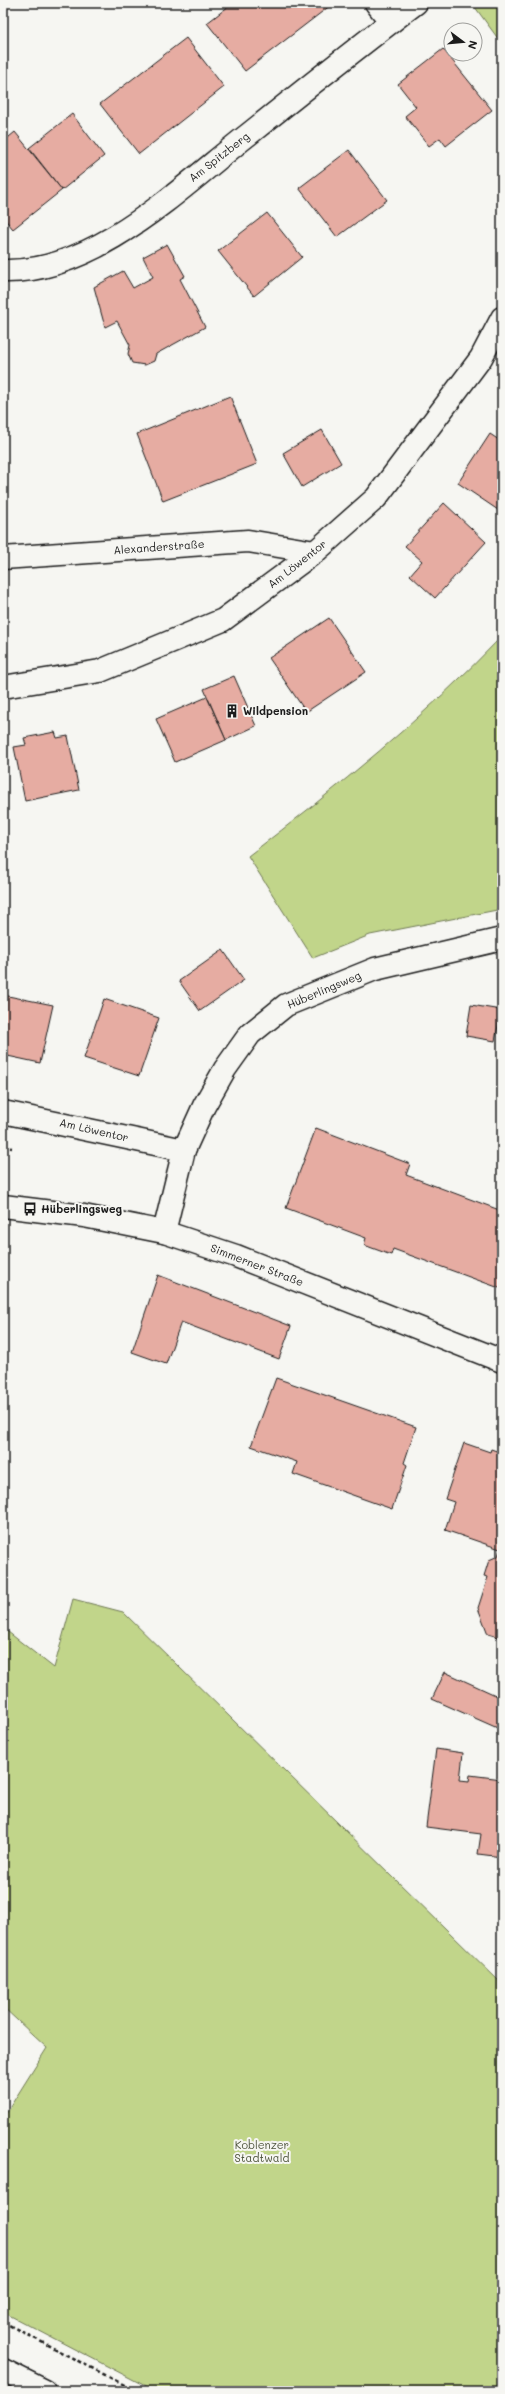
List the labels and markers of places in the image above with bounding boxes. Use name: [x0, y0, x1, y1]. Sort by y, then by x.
building icon: Wildpension: [224, 703, 240, 719]
place label: Wildpension: [243, 703, 308, 718]
bus stop icon: Hüberlingsweg: [22, 1201, 38, 1217]
place label: Hüberlingsweg: [41, 1201, 123, 1216]

